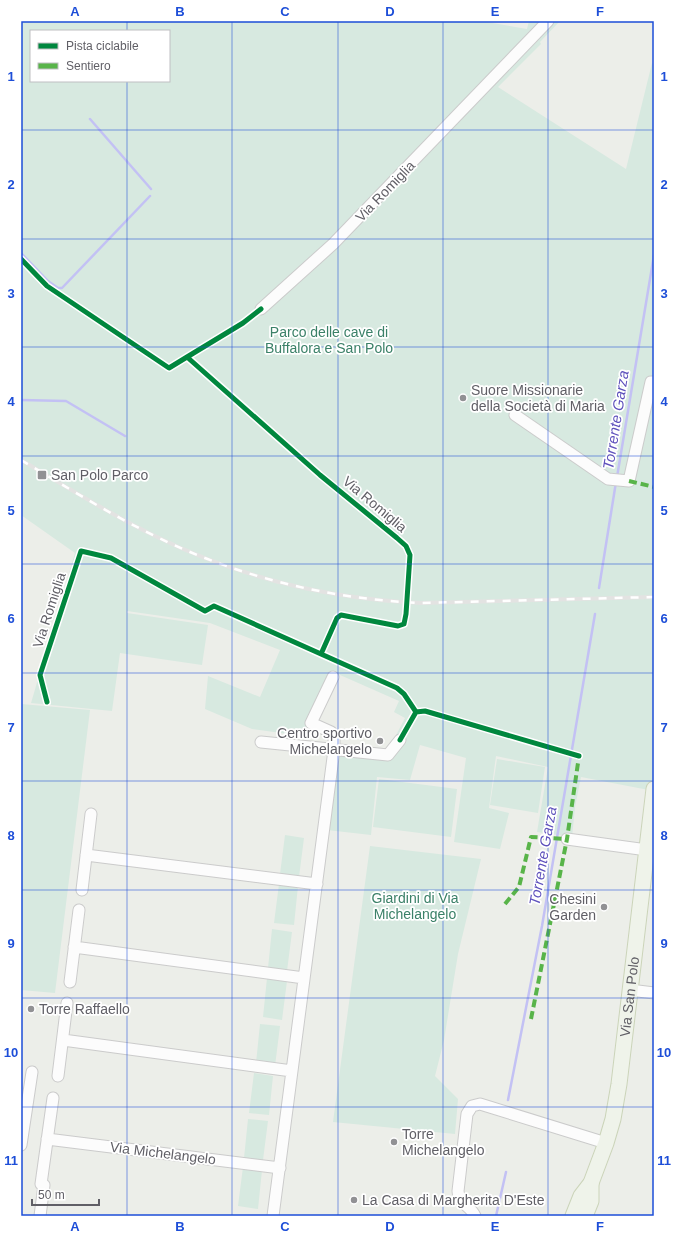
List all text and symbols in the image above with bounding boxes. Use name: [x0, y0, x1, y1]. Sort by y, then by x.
text: A: [70, 4, 80, 19]
text: B: [175, 4, 185, 19]
text: C: [280, 4, 290, 19]
text: D: [385, 4, 395, 19]
text: E: [491, 4, 500, 19]
text: F: [596, 4, 604, 19]
legend: [30, 30, 170, 82]
text: Pista ciclabile: [66, 39, 139, 53]
text: Sentiero: [66, 59, 111, 73]
text: 1: [7, 69, 15, 84]
text: 1: [660, 69, 668, 84]
street label: Via Romiglia: [352, 157, 418, 225]
text: 2: [7, 177, 15, 192]
text: 2: [660, 177, 668, 192]
text: 3: [7, 286, 15, 301]
text: 3: [660, 286, 668, 301]
park label: Parco delle cave di Buffalora e San Polo: [265, 324, 393, 356]
water label: Torrente Garza: [599, 369, 632, 471]
place label: Suore Missionarie della Società di Maria: [471, 382, 605, 414]
marker: Suore Missionarie della Società di Maria: [458, 393, 468, 403]
text: 4: [7, 394, 15, 409]
text: 4: [660, 394, 668, 409]
place label: San Polo Parco: [51, 467, 148, 483]
marker: San Polo Parco: [36, 469, 48, 481]
street label: Via Romiglia: [340, 473, 410, 535]
text: 5: [7, 503, 15, 518]
text: 5: [660, 503, 668, 518]
street label: Via Romiglia: [29, 570, 69, 650]
text: 6: [7, 611, 15, 626]
text: 6: [660, 611, 668, 626]
text: 7: [7, 720, 15, 735]
text: 7: [660, 720, 668, 735]
place label: Centro sportivo Michelangelo: [277, 725, 372, 757]
marker: Centro sportivo Michelangelo: [375, 736, 385, 746]
water label: Torrente Garza: [525, 805, 560, 907]
text: 8: [7, 828, 15, 843]
text: 8: [660, 828, 668, 843]
park label: Giardini di Via Michelangelo: [372, 890, 459, 922]
place label: Chesini Garden: [549, 891, 596, 923]
marker: Chesini Garden: [599, 902, 609, 912]
text: 9: [7, 936, 15, 951]
text: 9: [660, 936, 668, 951]
street label: Via San Polo: [617, 956, 642, 1038]
place label: Torre Raffaello: [39, 1001, 130, 1017]
marker: Torre Raffaello: [26, 1004, 36, 1014]
text: 10: [4, 1045, 18, 1060]
text: 10: [657, 1045, 671, 1060]
place label: Torre Michelangelo: [402, 1126, 485, 1158]
marker: Torre Michelangelo: [389, 1137, 399, 1147]
street label: Via Michelangelo: [109, 1139, 217, 1167]
text: 11: [4, 1153, 18, 1168]
text: 11: [657, 1153, 671, 1168]
scale bar: [32, 1181, 99, 1207]
text: 50 m: [38, 1188, 65, 1202]
place label: La Casa di Margherita D'Este: [362, 1192, 545, 1208]
marker: La Casa di Margherita D'Este: [349, 1195, 359, 1205]
text: A: [70, 1219, 80, 1234]
text: B: [175, 1219, 185, 1234]
text: C: [280, 1219, 290, 1234]
text: D: [385, 1219, 395, 1234]
text: E: [491, 1219, 500, 1234]
text: F: [596, 1219, 604, 1234]

